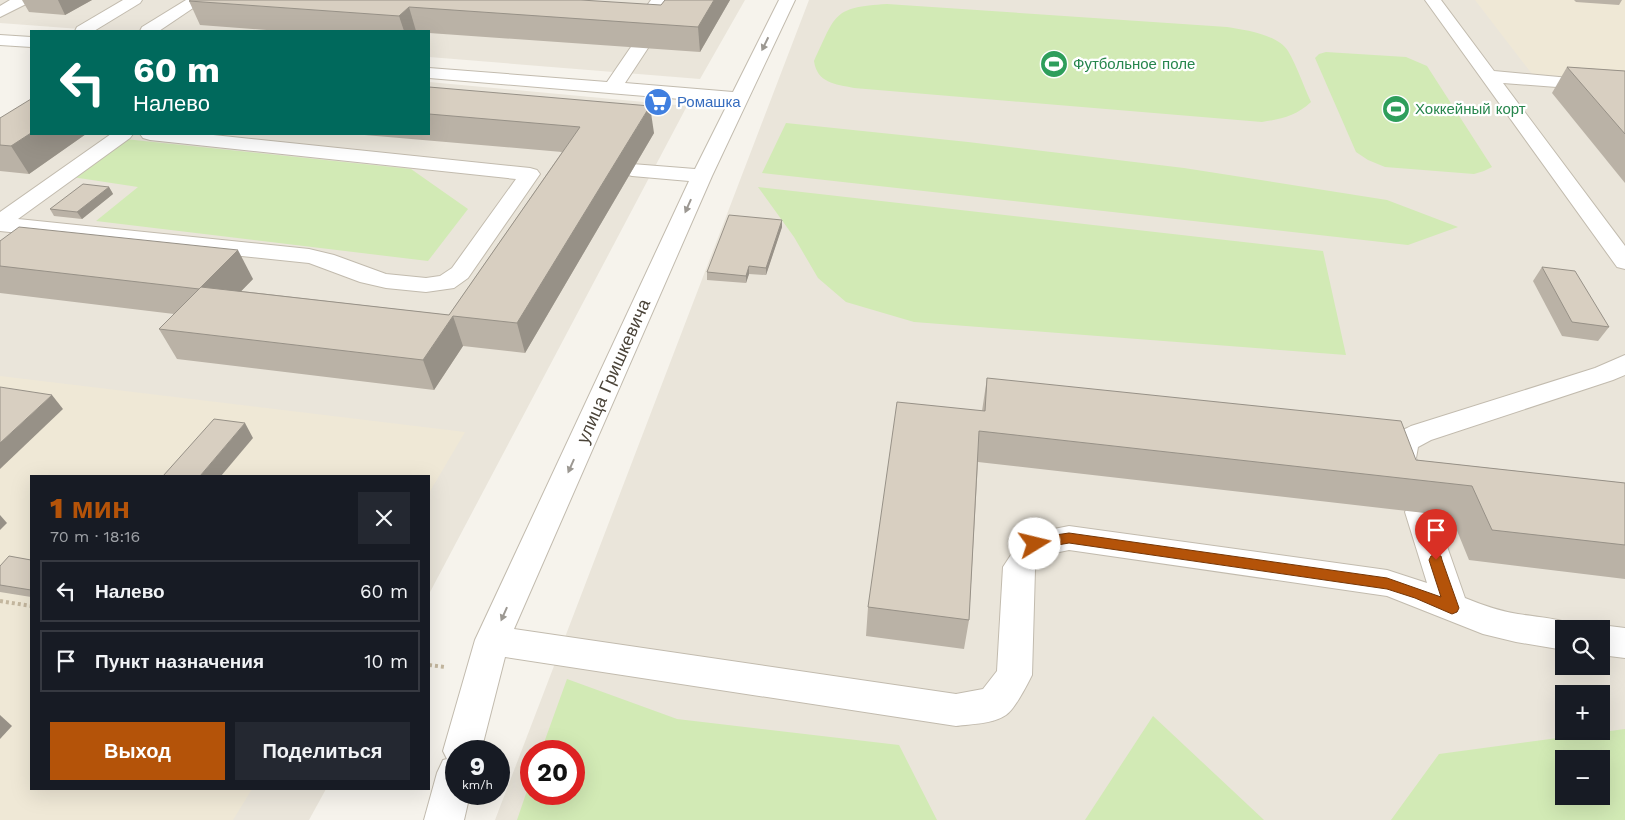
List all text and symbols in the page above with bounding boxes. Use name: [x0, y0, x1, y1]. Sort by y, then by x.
one-way arrow: [761, 37, 769, 51]
text: 60 m: [133, 49, 220, 91]
sports icon: Футбольное поле: [1039, 49, 1069, 79]
icon: left: [50, 50, 115, 115]
place label: Футбольное поле: [1073, 55, 1195, 73]
supermarket icon: Ромашка: [643, 87, 673, 117]
text: Налево: [133, 91, 210, 116]
place label: Ромашка: [677, 93, 741, 111]
sports icon: Хоккейный корт: [1381, 94, 1411, 124]
place label: Хоккейный корт: [1415, 100, 1526, 118]
one-way arrow: [684, 199, 692, 213]
street label: улица Гришкевича: [572, 295, 655, 447]
one-way arrow: [566, 459, 574, 473]
text: 1 мин: [50, 490, 130, 525]
button: close: [358, 492, 410, 544]
pin: [1415, 509, 1457, 560]
icon: arrive: [1422, 516, 1450, 544]
position arrow: [1008, 517, 1060, 569]
text: 70 m · 18:16: [50, 527, 140, 546]
icon: left: [52, 577, 80, 605]
text: Налево: [95, 580, 165, 603]
text: 60 m: [360, 580, 408, 603]
one-way arrow: [499, 607, 507, 621]
map controls: [1555, 620, 1610, 805]
button: search: [1555, 620, 1610, 675]
icon: arrive: [52, 647, 80, 675]
text: Пункт назначения: [95, 650, 264, 673]
text: 10 m: [364, 650, 408, 673]
button: +: [1555, 685, 1610, 740]
button: Выход: [50, 722, 225, 780]
button: Поделиться: [235, 722, 410, 780]
speed limit sign: 20: [520, 740, 585, 805]
button: −: [1555, 750, 1610, 805]
text: 9: [470, 752, 485, 781]
text: km/h: [462, 778, 493, 792]

